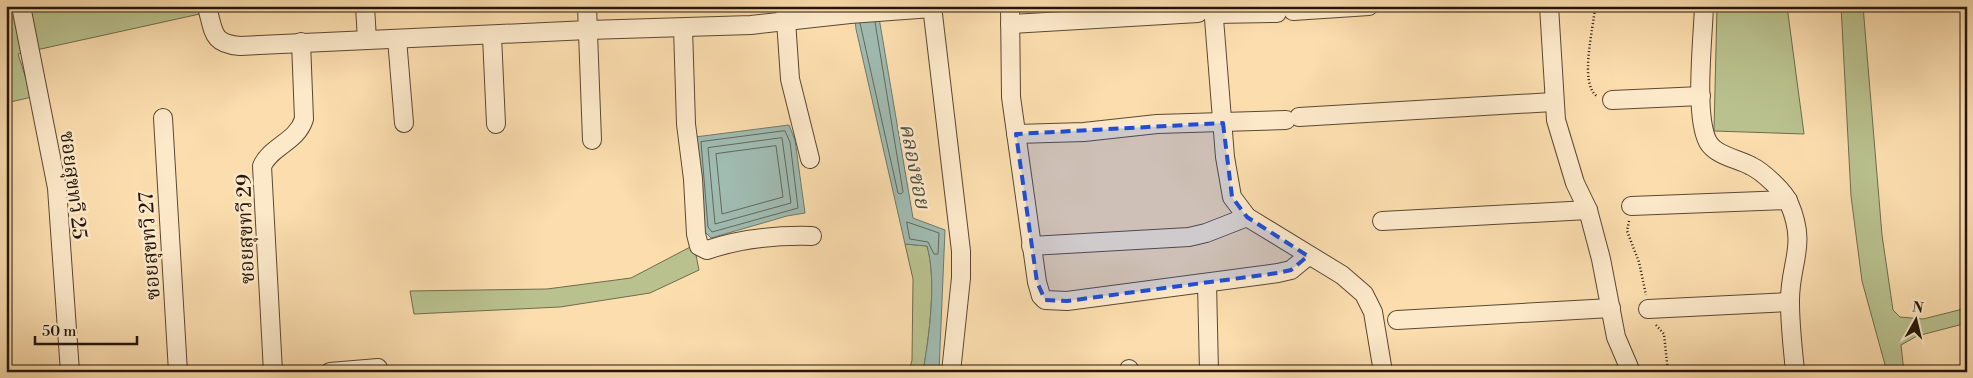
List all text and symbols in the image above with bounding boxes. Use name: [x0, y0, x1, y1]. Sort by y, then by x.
water label: คลองซอย: [893, 121, 935, 212]
street label: ซอยสุขทวี 25: [53, 129, 92, 241]
street label: ซอยสุขทวี 29: [232, 173, 261, 284]
street label: ซอยสุขทวี 27: [134, 191, 167, 301]
north arrow: [1890, 296, 1940, 346]
text: N: [1911, 298, 1924, 318]
scale bar: [35, 313, 138, 345]
text: 50 m: [42, 322, 76, 341]

